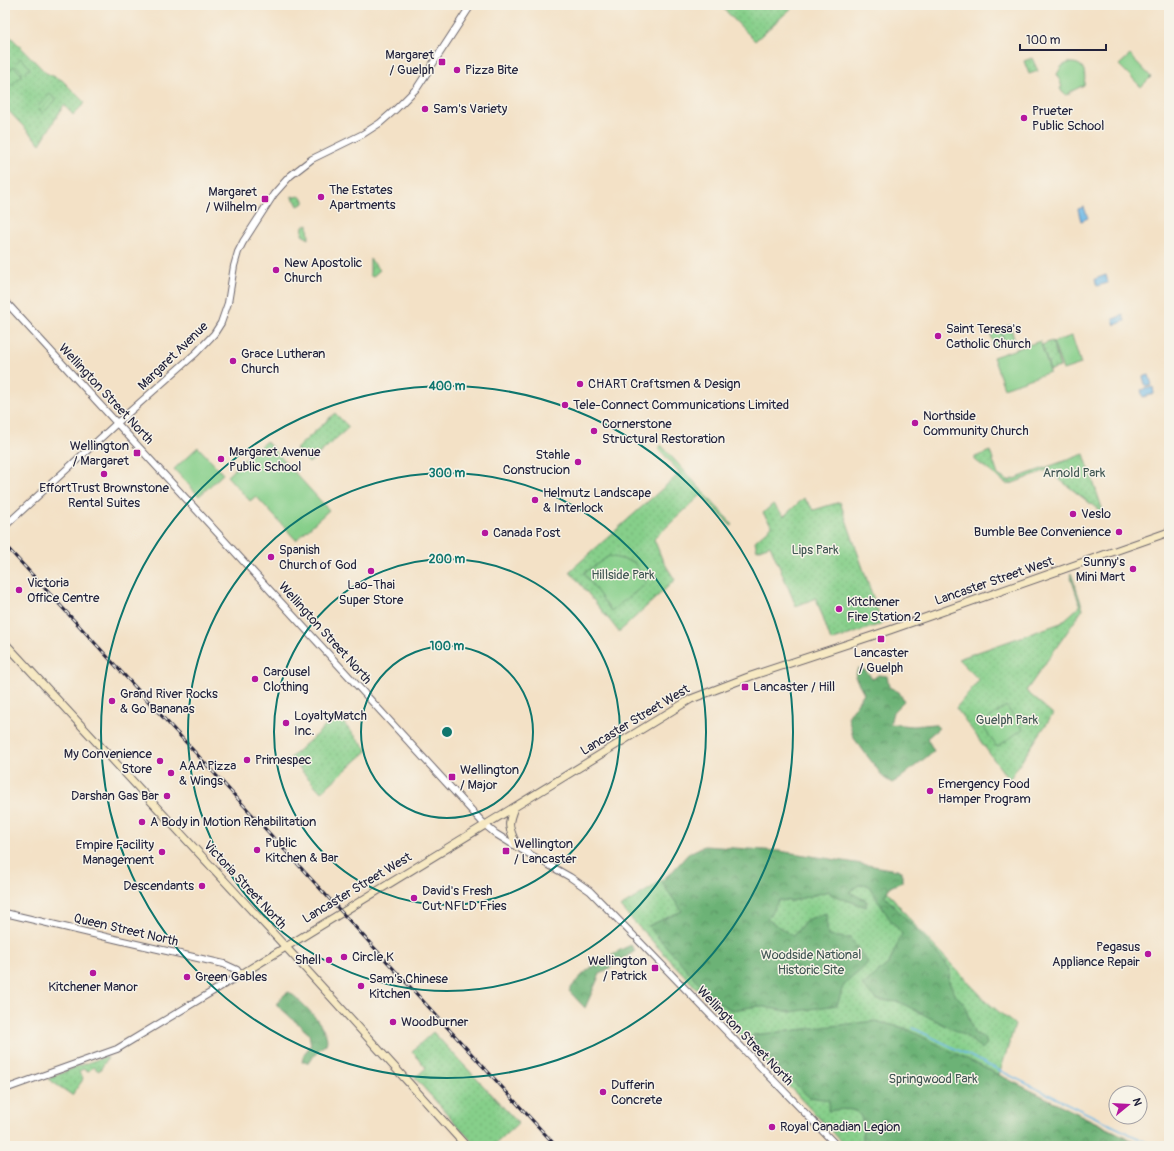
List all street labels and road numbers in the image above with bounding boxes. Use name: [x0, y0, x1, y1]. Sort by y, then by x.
street label: Margaret Avenue: [135, 318, 212, 394]
street label: Wellington Street North: [55, 340, 157, 448]
street label: Lancaster Street West: [933, 553, 1056, 609]
street label: Wellington Street North: [275, 579, 375, 687]
street label: Lancaster Street West: [577, 681, 693, 759]
street label: Victoria Street North: [200, 838, 290, 932]
street label: Lancaster Street West: [299, 849, 415, 927]
street label: Queen Street North: [72, 910, 180, 950]
street label: Wellington Street North: [693, 983, 797, 1089]

